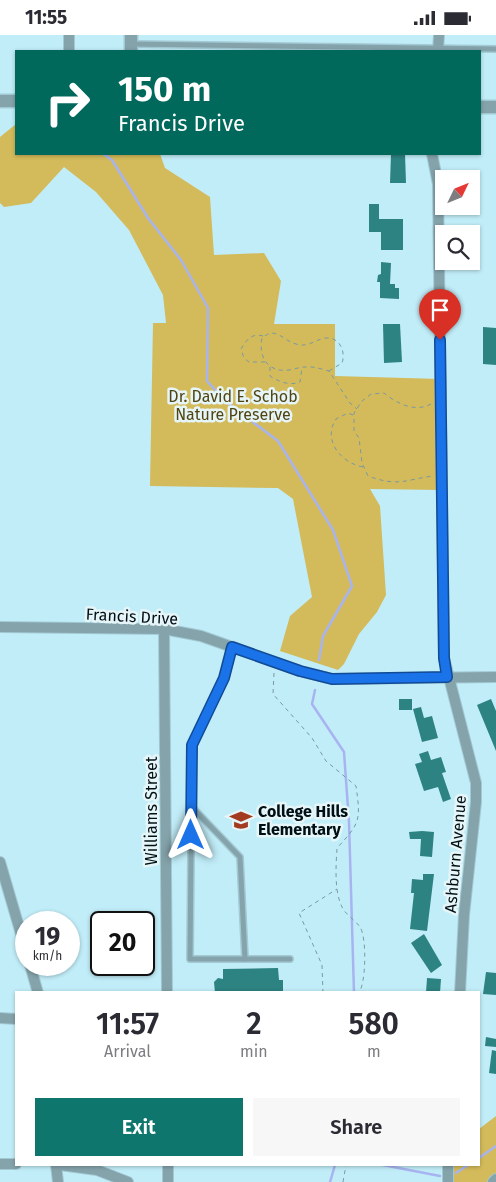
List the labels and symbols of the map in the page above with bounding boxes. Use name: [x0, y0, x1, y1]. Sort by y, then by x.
north arrow: [435, 170, 480, 215]
pin: [419, 289, 461, 340]
park label: Dr. David E. Schob Nature Preserve: [168, 387, 298, 424]
street label: Francis Drive: [85, 605, 179, 628]
street label: Williams Street: [142, 756, 161, 866]
street label: Ashburn Avenue: [441, 795, 470, 914]
place label: College Hills Elementary: [258, 802, 348, 839]
school or university icon: College Hills Elementary: [228, 807, 254, 833]
position arrow: [164, 808, 216, 860]
speed limit sign: 20: [90, 911, 155, 976]

